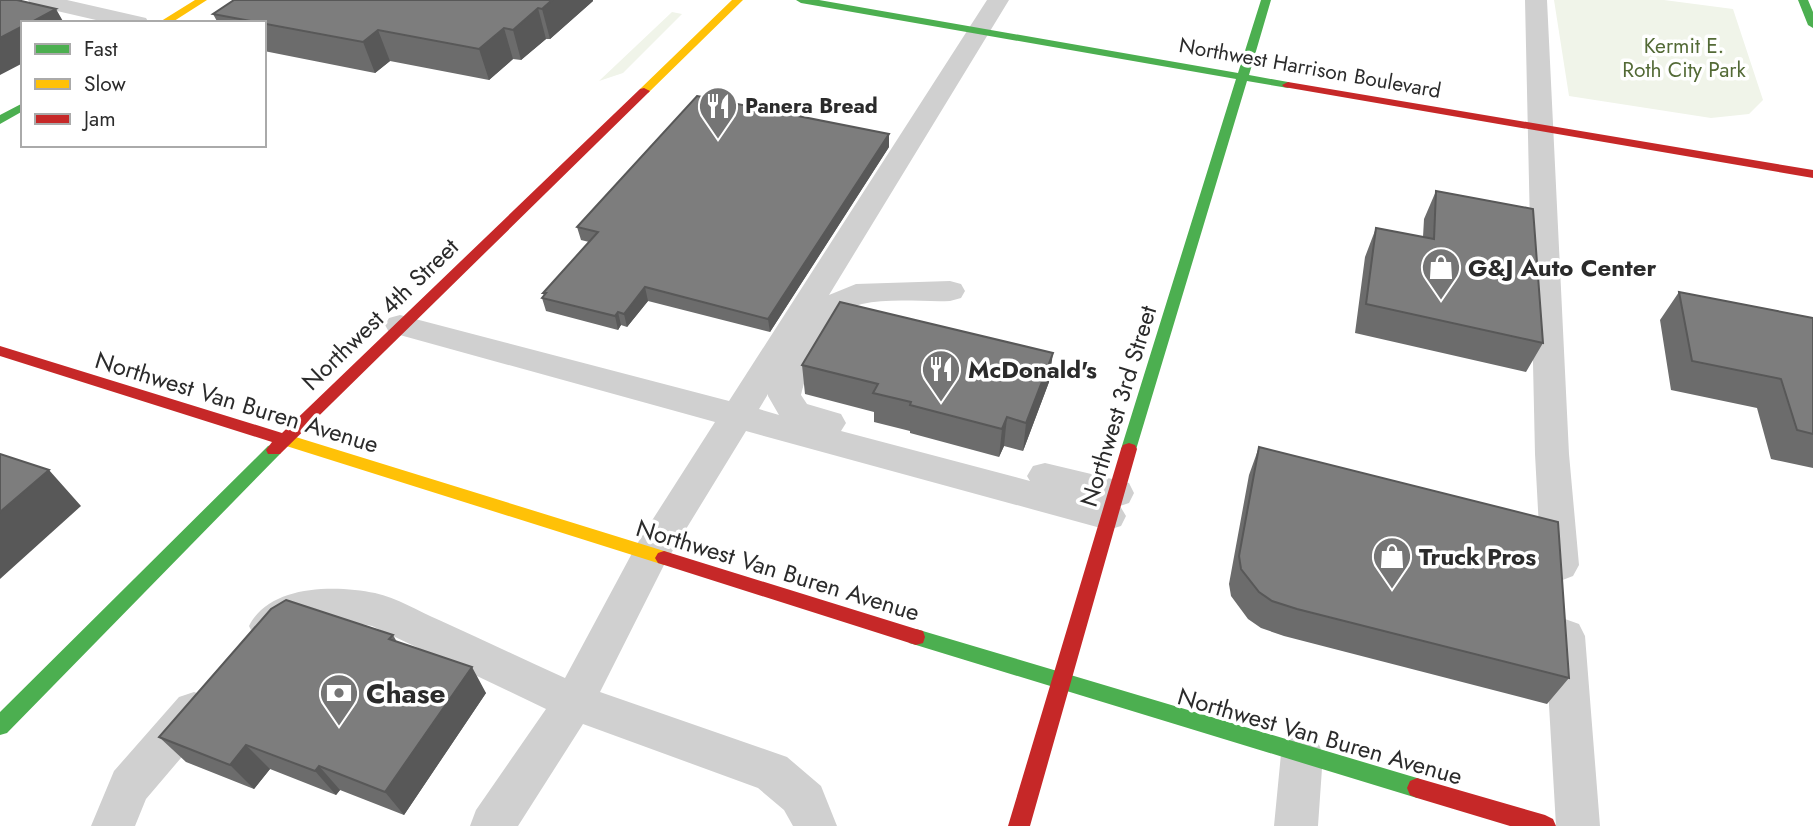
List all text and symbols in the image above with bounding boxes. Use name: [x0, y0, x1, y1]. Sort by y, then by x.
legend: [21, 21, 266, 147]
street label: Northwest Harrison Boulevard: [1177, 30, 1443, 106]
park label: Kermit E. Roth City Park: [1622, 31, 1746, 85]
text: Fast: [84, 34, 117, 64]
text: Slow: [84, 69, 126, 99]
restaurant icon: Panera Bread: [697, 85, 739, 140]
place label: Panera Bread: [745, 91, 878, 121]
text: Jam: [81, 104, 116, 134]
street label: Northwest 4th Street: [294, 230, 466, 398]
shop icon: G&J Auto Center: [1420, 246, 1462, 301]
place label: G&J Auto Center: [1468, 250, 1656, 285]
street label: Northwest 3rd Street: [1071, 301, 1165, 511]
street label: Northwest Van Buren Avenue: [91, 342, 383, 462]
restaurant icon: McDonald's: [920, 348, 962, 403]
place label: McDonald's: [968, 352, 1097, 387]
street label: Northwest Van Buren Avenue: [632, 510, 924, 630]
shop icon: Truck Pros: [1371, 535, 1413, 590]
place label: Truck Pros: [1419, 539, 1536, 574]
bank icon: Chase: [318, 672, 360, 727]
place label: Chase: [366, 673, 445, 714]
street label: Northwest Van Buren Avenue: [1174, 679, 1466, 793]

